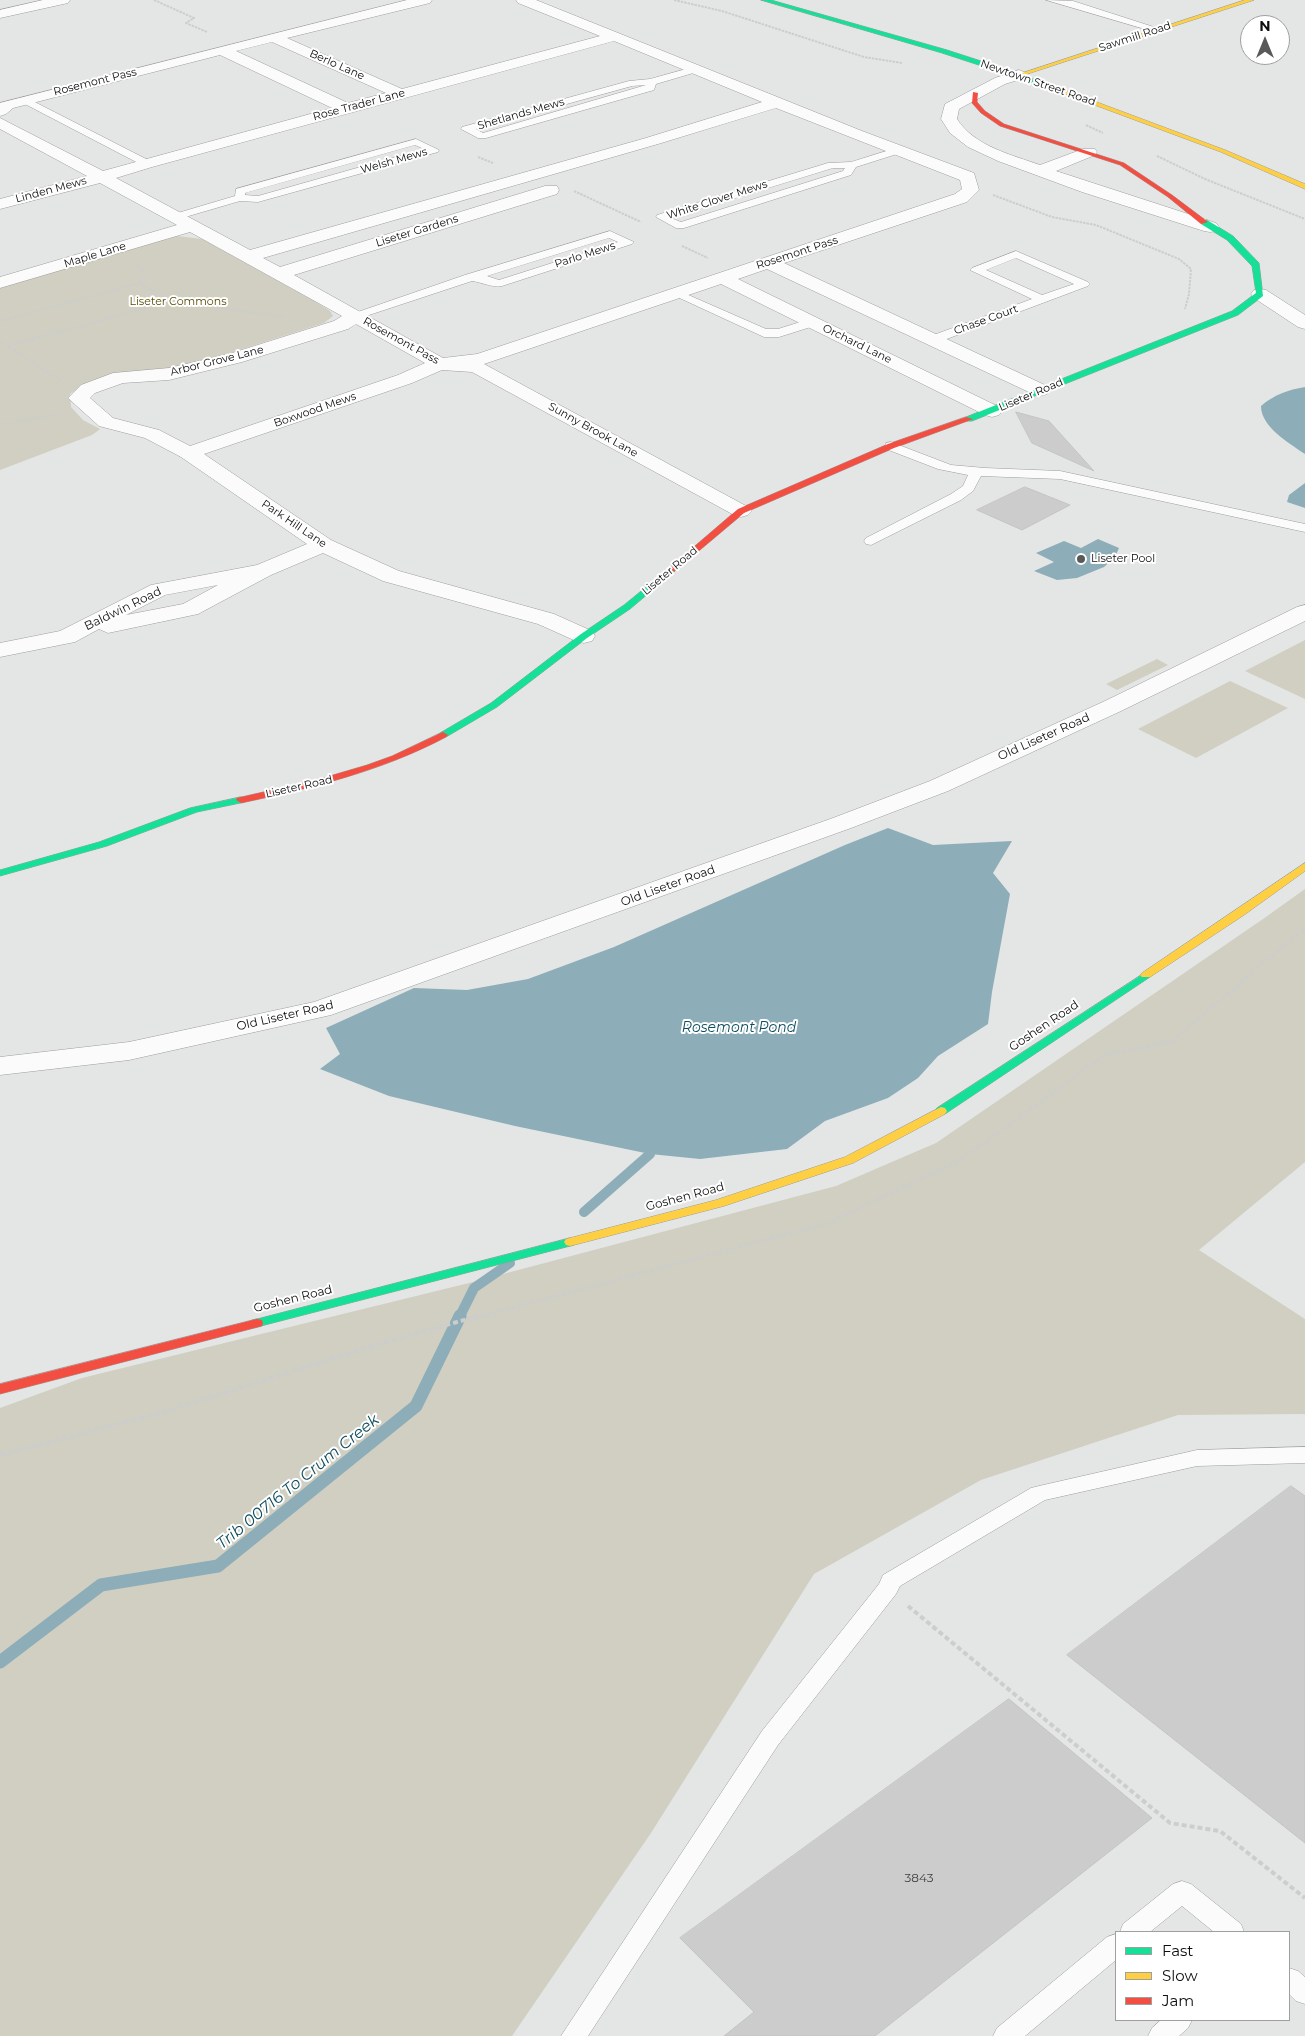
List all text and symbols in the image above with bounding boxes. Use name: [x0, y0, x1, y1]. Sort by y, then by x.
north arrow: [1240, 15, 1290, 65]
text: N: [1259, 17, 1271, 35]
street label: Sawmill Road: [1097, 19, 1173, 55]
street label: Berlo Lane: [307, 47, 367, 83]
street label: Newtown Street Road: [979, 57, 1097, 109]
street label: Rosemont Pass: [52, 65, 138, 99]
street label: Rose Trader Lane: [312, 86, 406, 124]
street label: Shetlands Mews: [476, 95, 566, 133]
street label: Welsh Mews: [359, 145, 429, 177]
street label: Linden Mews: [14, 174, 88, 206]
street label: White Clover Mews: [665, 177, 769, 223]
street label: Liseter Gardens: [374, 212, 460, 250]
street label: Rosemont Pass: [754, 234, 840, 272]
street label: Maple Lane: [62, 239, 128, 271]
street label: Parlo Mews: [553, 239, 617, 271]
park label: Liseter Commons: [129, 295, 227, 309]
street label: Chase Court: [952, 302, 1020, 338]
street label: Rosemont Pass: [361, 315, 441, 367]
street label: Orchard Lane: [820, 322, 894, 366]
street label: Arbor Grove Lane: [169, 343, 265, 379]
street label: Liseter Road: [997, 376, 1065, 414]
street label: Boxwood Mews: [272, 390, 358, 430]
street label: Sunny Brook Lane: [546, 400, 640, 460]
street label: Park Hill Lane: [259, 497, 329, 551]
street label: Liseter Road: [640, 544, 700, 598]
place label: Liseter Pool: [1091, 552, 1155, 566]
marker: Liseter Pool: [1075, 553, 1087, 565]
street label: Baldwin Road: [82, 584, 164, 634]
street label: Old Liseter Road: [996, 710, 1092, 764]
street label: Liseter Road: [264, 773, 334, 801]
street label: Old Liseter Road: [619, 862, 717, 910]
street label: Goshen Road: [1007, 997, 1081, 1055]
street label: Old Liseter Road: [235, 998, 335, 1034]
water label: Rosemont Pond: [682, 1020, 796, 1036]
street label: Goshen Road: [644, 1180, 726, 1214]
street label: Goshen Road: [252, 1282, 334, 1316]
water label: Trib 00716 To Crum Creek: [213, 1410, 383, 1554]
house number: 3843: [905, 1871, 933, 1885]
legend: [1115, 1931, 1290, 2021]
text: Fast: [1162, 1941, 1193, 1960]
text: Slow: [1162, 1966, 1198, 1985]
text: Jam: [1162, 1991, 1194, 2010]

